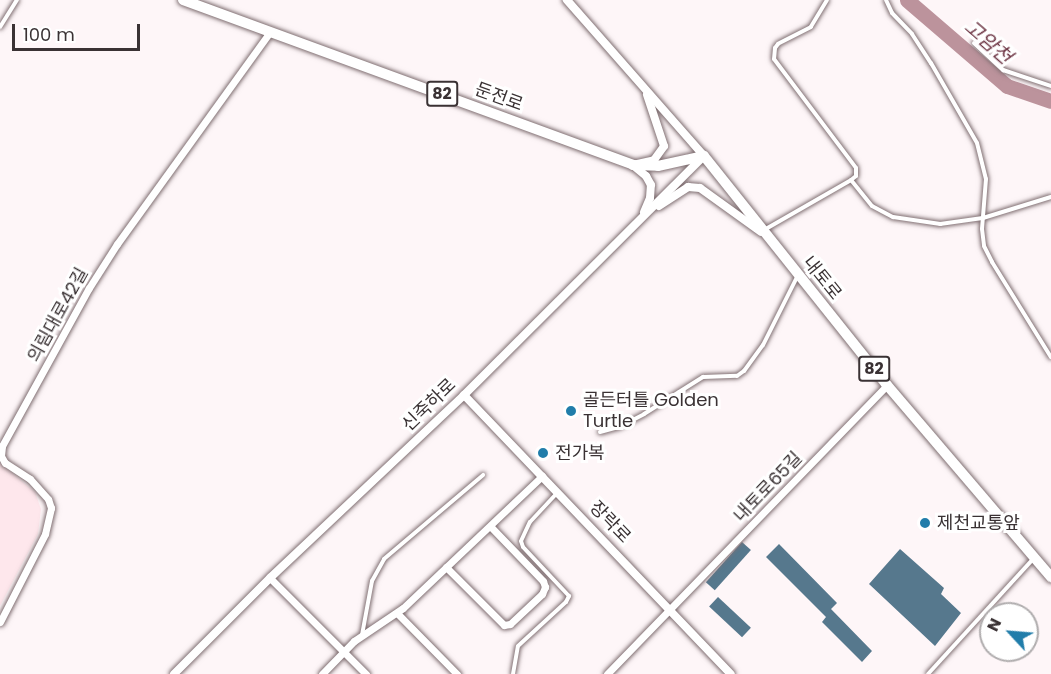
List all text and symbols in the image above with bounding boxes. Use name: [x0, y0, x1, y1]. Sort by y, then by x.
scale bar: [15, 12, 142, 50]
water label: 고암천: [959, 15, 1017, 69]
text: 100 m: [23, 22, 75, 47]
street label: 둔전로: [472, 78, 526, 116]
road number: 82: [426, 81, 458, 107]
street label: 내토로: [798, 252, 846, 304]
street label: 의림대로42길: [23, 264, 93, 366]
road number: 82: [858, 356, 890, 382]
street label: 신죽하로: [398, 374, 460, 436]
place label: 골든터틀 Golden Turtle: [583, 390, 719, 432]
marker: 골든터틀 Golden Turtle: [564, 404, 578, 418]
place label: 전가복: [555, 442, 605, 464]
marker: 전가복: [536, 446, 550, 460]
street label: 내토로65길: [729, 447, 807, 527]
street label: 장락로: [585, 497, 635, 547]
place label: 제천교통앞: [937, 512, 1020, 534]
marker: 제천교통앞: [918, 516, 932, 530]
north arrow: [979, 602, 1039, 662]
text: N: [981, 614, 1007, 635]

